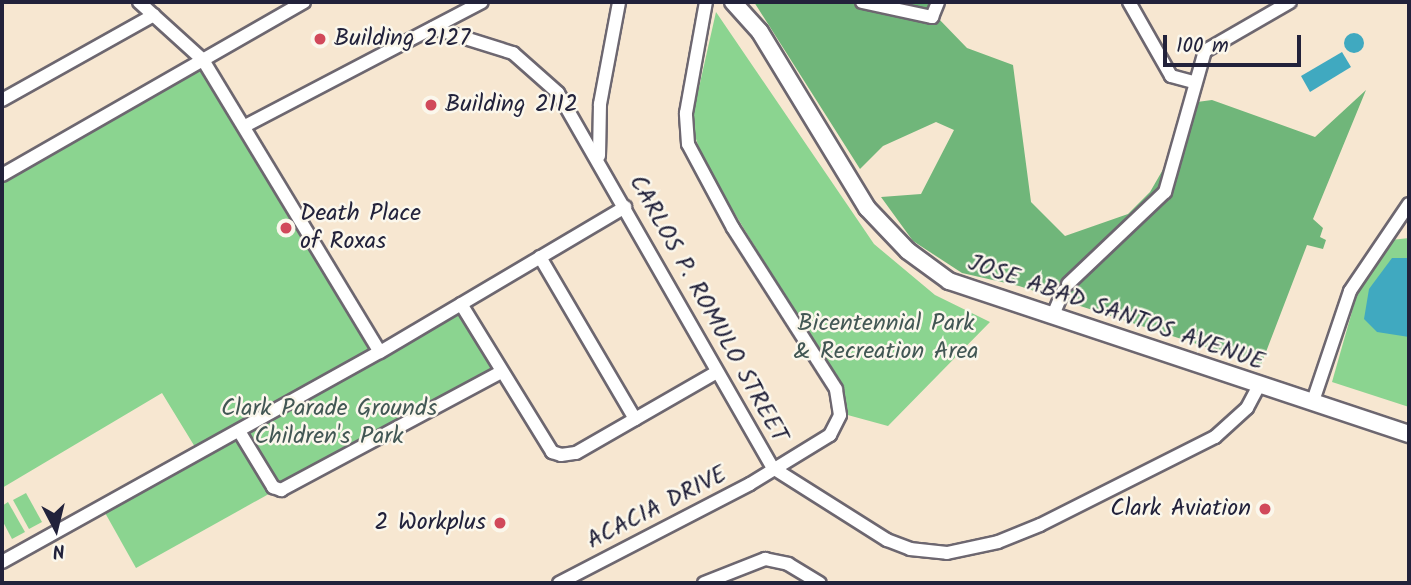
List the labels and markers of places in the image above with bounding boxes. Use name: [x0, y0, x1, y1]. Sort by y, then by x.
place label: Building 2127: [334, 25, 470, 53]
marker: Building 2127: [312, 31, 328, 47]
place label: Building 2112: [445, 91, 578, 119]
marker: Building 2112: [423, 97, 439, 113]
place label: Death Place of Roxas: [300, 200, 421, 256]
marker: Death Place of Roxas: [278, 220, 294, 236]
place label: Clark Aviation: [1110, 495, 1251, 523]
marker: Clark Aviation: [1257, 501, 1273, 517]
place label: 2 Workplus: [374, 509, 486, 537]
marker: 2 Workplus: [492, 515, 508, 531]

